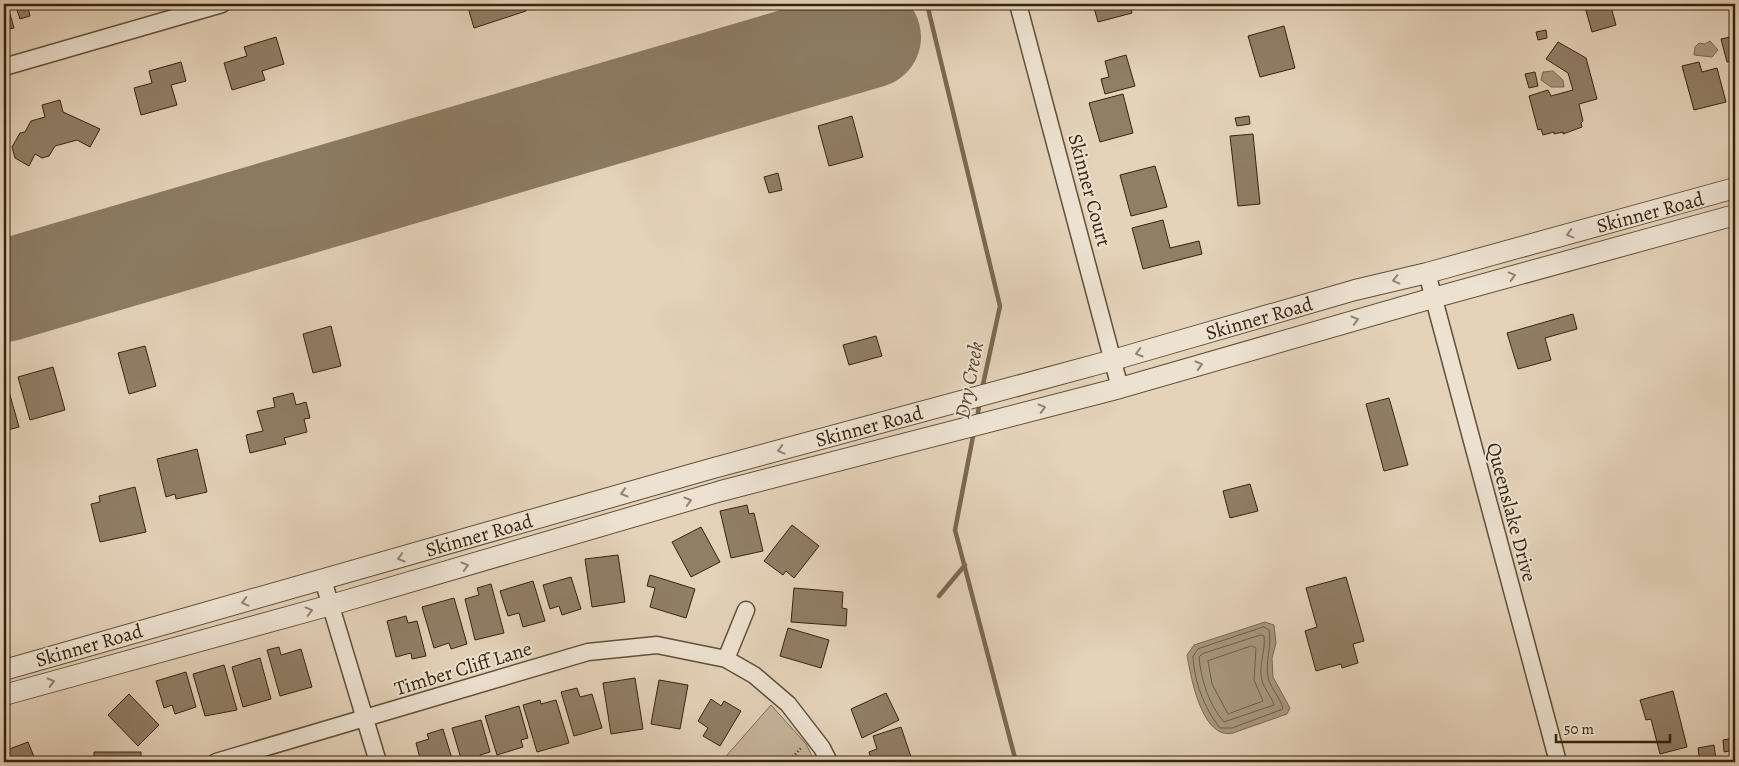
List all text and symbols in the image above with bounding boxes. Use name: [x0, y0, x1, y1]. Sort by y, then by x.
street label: Skinner Court: [1062, 131, 1118, 250]
street label: Skinner Road: [1593, 185, 1707, 240]
one-way arrow: [1567, 228, 1575, 238]
one-way arrow: [1507, 272, 1515, 282]
one-way arrow: [1392, 274, 1401, 285]
street label: Skinner Road: [1202, 290, 1316, 347]
one-way arrow: [1351, 315, 1360, 326]
water label: Dry Creek: [948, 339, 990, 421]
one-way arrow: [1135, 347, 1144, 357]
one-way arrow: [1195, 360, 1203, 371]
street label: Skinner Road: [812, 399, 926, 454]
one-way arrow: [1038, 404, 1046, 414]
street label: Queenslake Drive: [1480, 439, 1543, 585]
one-way arrow: [777, 444, 785, 454]
one-way arrow: [621, 488, 629, 498]
one-way arrow: [683, 496, 691, 506]
street label: Skinner Road: [422, 507, 536, 564]
one-way arrow: [397, 552, 405, 563]
one-way arrow: [460, 561, 468, 571]
one-way arrow: [240, 596, 249, 607]
one-way arrow: [304, 606, 313, 617]
street label: Skinner Road: [32, 617, 146, 674]
street label: Timber Cliff Lane: [391, 635, 535, 702]
one-way arrow: [46, 678, 54, 688]
scale bar: [1556, 711, 1670, 743]
text: 50 m: [1564, 719, 1594, 739]

